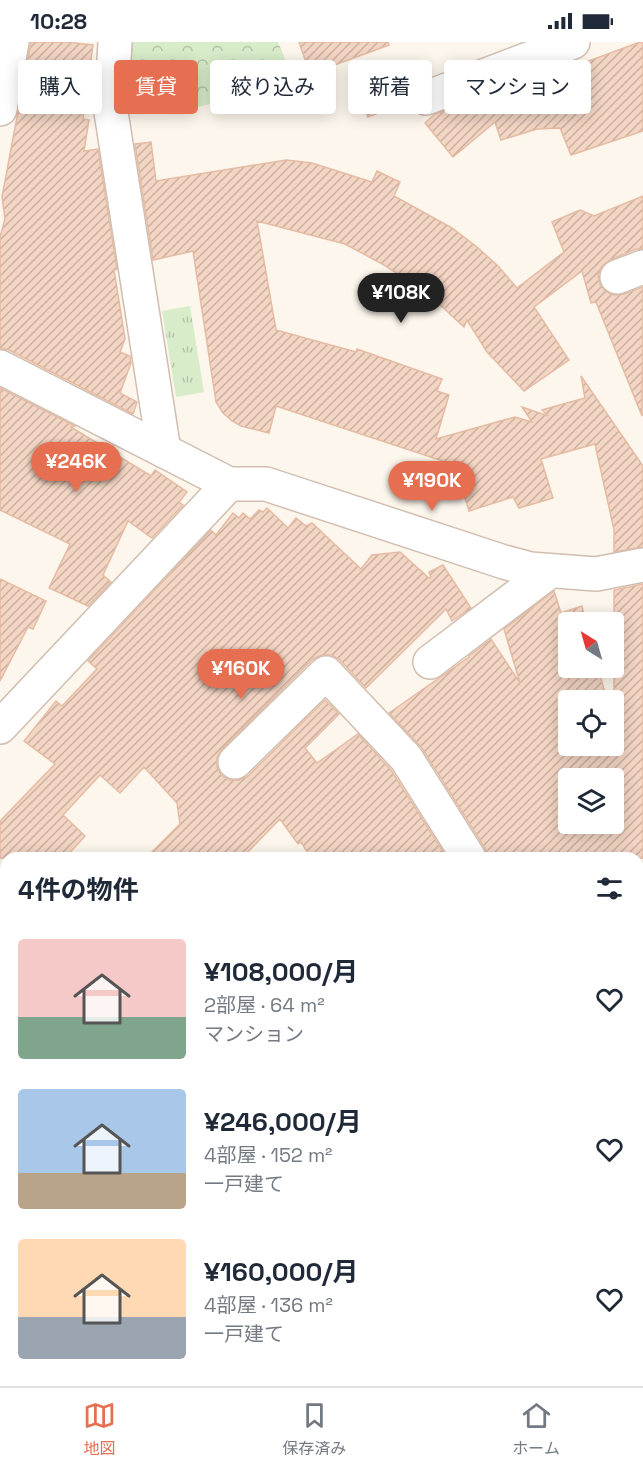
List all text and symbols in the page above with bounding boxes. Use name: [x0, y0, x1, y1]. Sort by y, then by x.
text: 10:28: [30, 7, 87, 35]
chip: 購入: [18, 60, 102, 114]
chip: 賃貸: [114, 60, 198, 114]
chip: 絞り込み: [210, 60, 336, 114]
chip: 新着: [348, 60, 432, 114]
chip: マンション: [444, 60, 591, 114]
pin: ¥108K: [359, 273, 443, 324]
text: ¥108K: [372, 279, 430, 305]
pin: ¥246K: [34, 442, 118, 493]
text: ¥246K: [45, 448, 107, 474]
pin: ¥190K: [390, 461, 474, 512]
text: ¥190K: [402, 467, 462, 493]
north arrow: [558, 612, 624, 678]
map controls: [558, 612, 624, 834]
pin: ¥160K: [199, 649, 283, 700]
text: ¥160K: [211, 655, 271, 681]
button: locate: [558, 690, 624, 756]
button: layers: [558, 768, 624, 834]
icon: filters: [593, 872, 626, 905]
text: 4件の物件: [18, 873, 139, 907]
text: ¥108,000/月: [204, 955, 358, 989]
icon: home: [66, 963, 138, 1035]
icon: heart: [593, 983, 626, 1016]
text: 2部屋 · 64 m²: [204, 992, 324, 1018]
text: マンション: [204, 1021, 304, 1047]
text: ¥246,000/月: [204, 1105, 362, 1139]
icon: home: [66, 1113, 138, 1185]
icon: heart: [593, 1133, 626, 1166]
text: 4部屋 · 152 m²: [204, 1142, 332, 1168]
text: 一戸建て: [204, 1171, 284, 1197]
text: ¥160,000/月: [204, 1255, 358, 1289]
icon: home: [66, 1263, 138, 1335]
icon: heart: [593, 1283, 626, 1316]
text: 4部屋 · 136 m²: [204, 1292, 333, 1318]
text: 一戸建て: [204, 1321, 284, 1347]
tab: 地図: [83, 1399, 116, 1459]
tab: 保存済み: [282, 1399, 346, 1459]
tab: ホーム: [512, 1399, 560, 1459]

